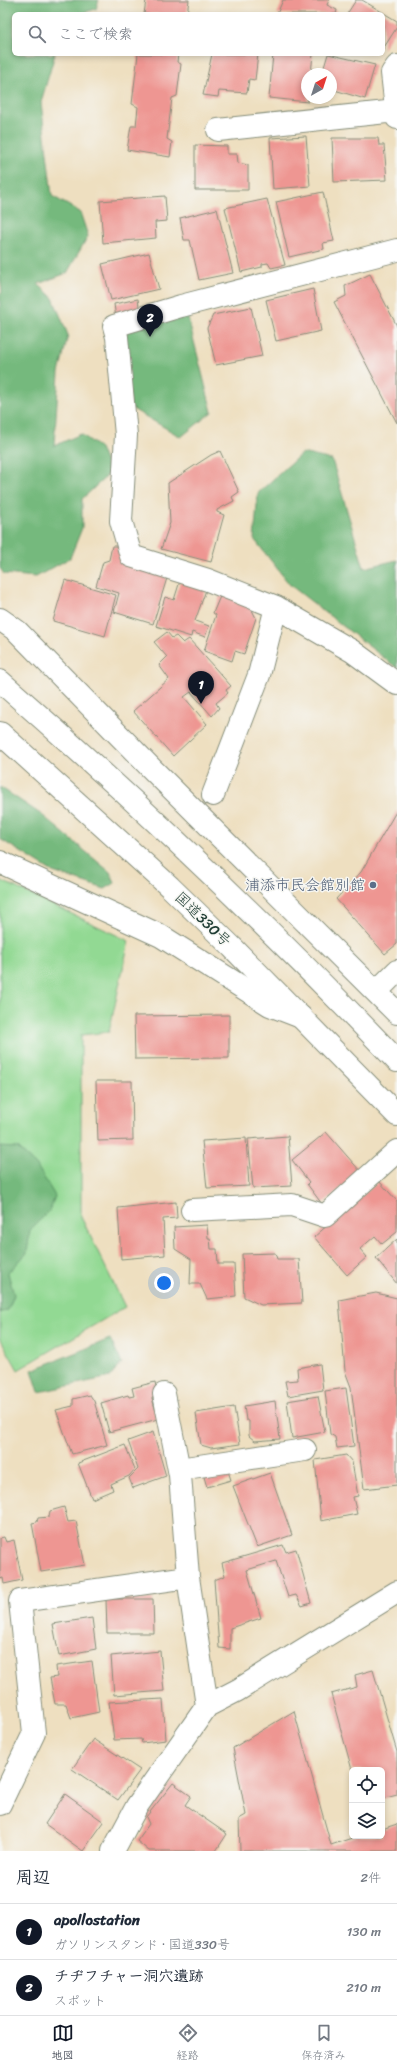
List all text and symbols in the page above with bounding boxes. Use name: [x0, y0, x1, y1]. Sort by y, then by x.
search box: [12, 12, 385, 56]
text: ここで検索: [58, 21, 133, 47]
icon: search: [26, 23, 48, 45]
north arrow: [301, 68, 337, 104]
pin: 2: [137, 304, 163, 337]
pin: 1: [188, 671, 214, 704]
place label: 浦添市民会館別館: [245, 872, 365, 898]
marker: 浦添市民会館別館: [368, 880, 378, 890]
street label: 国道330号: [168, 885, 238, 953]
your location: [154, 1273, 174, 1293]
map controls: [349, 1767, 385, 1839]
button: locate: [349, 1767, 385, 1803]
button: layers: [349, 1803, 385, 1839]
text: 周辺: [16, 1862, 50, 1892]
text: 2件: [360, 1866, 381, 1889]
text: apollostation: [54, 1907, 140, 1933]
text: 1: [26, 1920, 32, 1943]
text: 130 m: [347, 1920, 381, 1943]
text: ガソリンスタンド · 国道330号: [54, 1933, 230, 1956]
text: チヂフチャー洞穴遺跡: [54, 1963, 203, 1989]
text: 2: [25, 1976, 33, 1999]
text: 210 m: [346, 1976, 381, 1999]
text: スポット: [54, 1989, 106, 2012]
tab: 地図: [52, 2022, 74, 2065]
tab: 経路: [177, 2022, 199, 2065]
tab: 保存済み: [302, 2022, 346, 2065]

